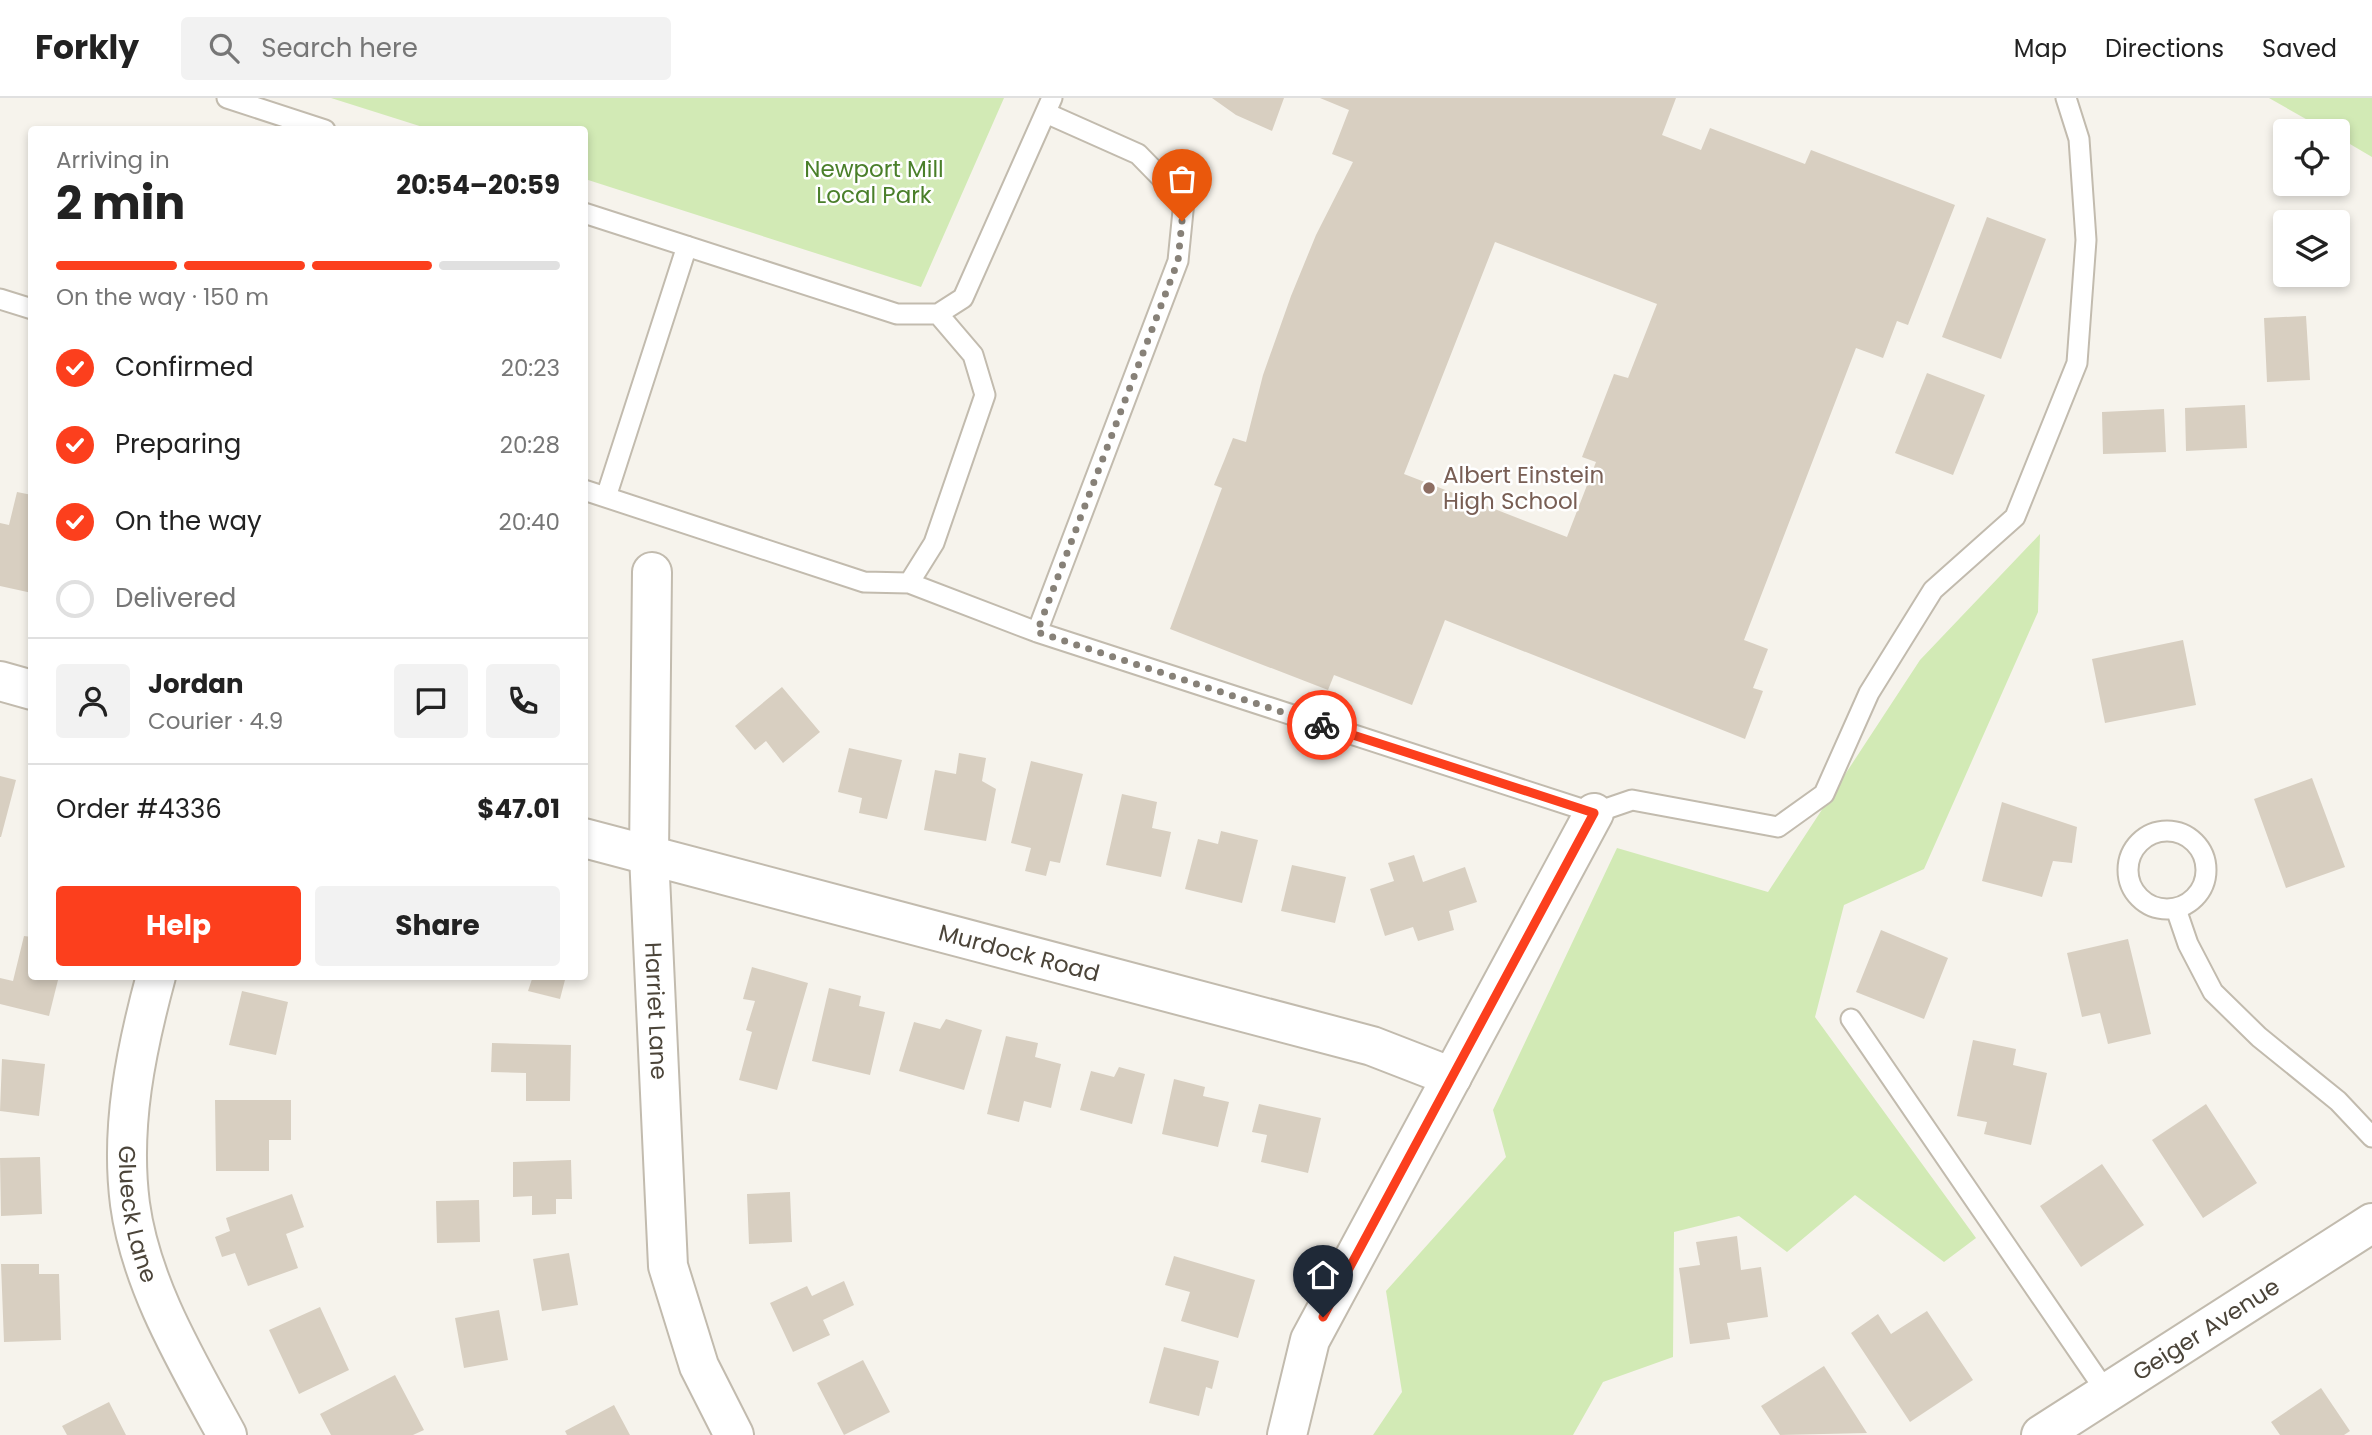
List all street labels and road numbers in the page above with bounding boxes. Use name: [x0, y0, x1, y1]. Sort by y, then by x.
street label: Murdock Road: [935, 916, 1103, 989]
street label: Harriet Lane: [637, 941, 675, 1080]
street label: Glueck Lane: [111, 1146, 165, 1287]
street label: Geiger Avenue: [2126, 1270, 2286, 1388]

